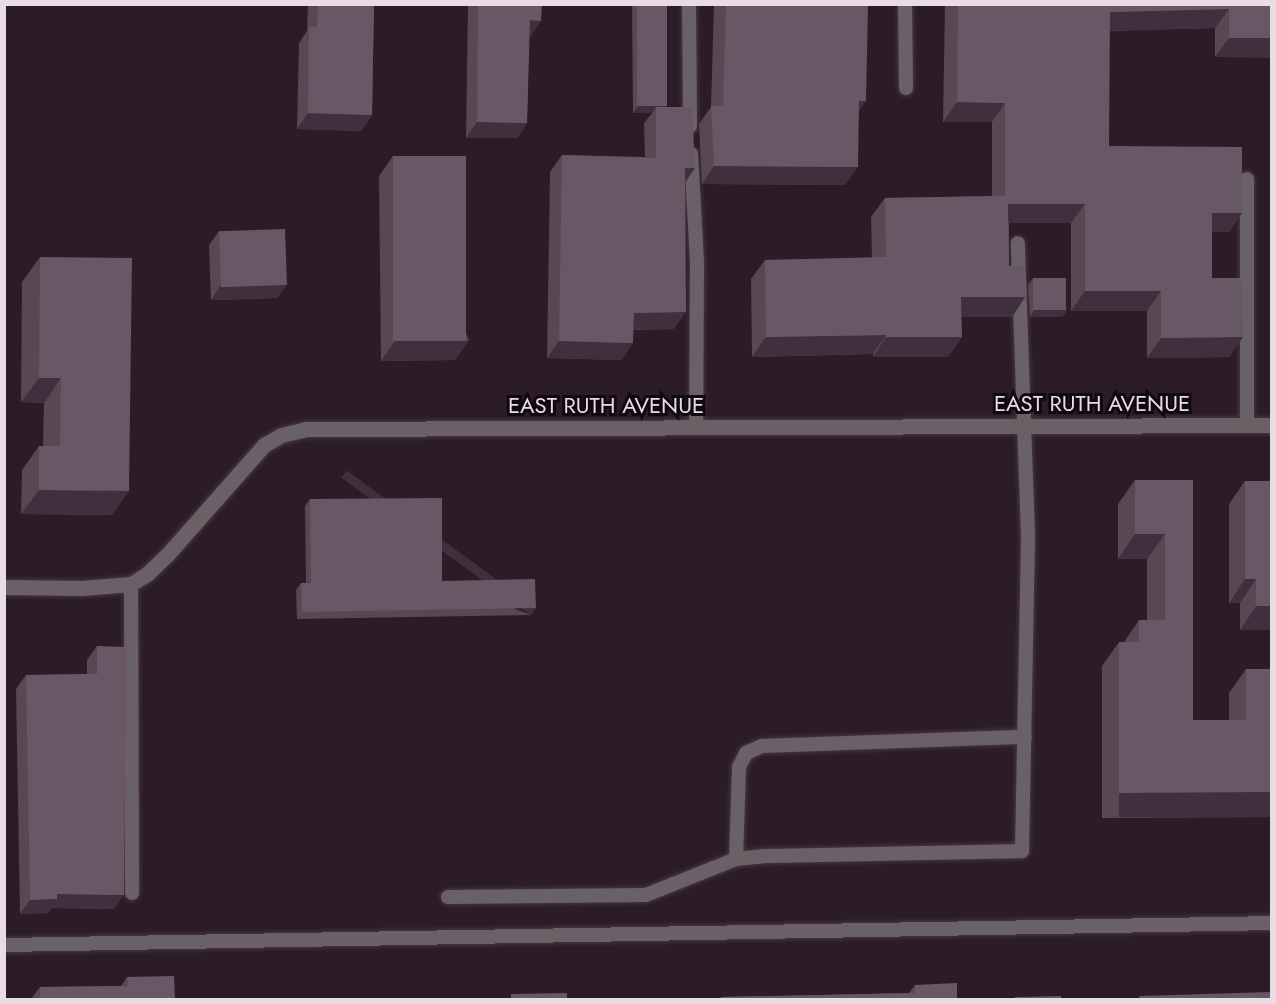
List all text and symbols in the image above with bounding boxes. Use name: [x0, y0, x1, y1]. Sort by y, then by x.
street label: EAST RUTH AVENUE: [994, 391, 1190, 417]
street label: EAST RUTH AVENUE: [508, 393, 704, 419]

